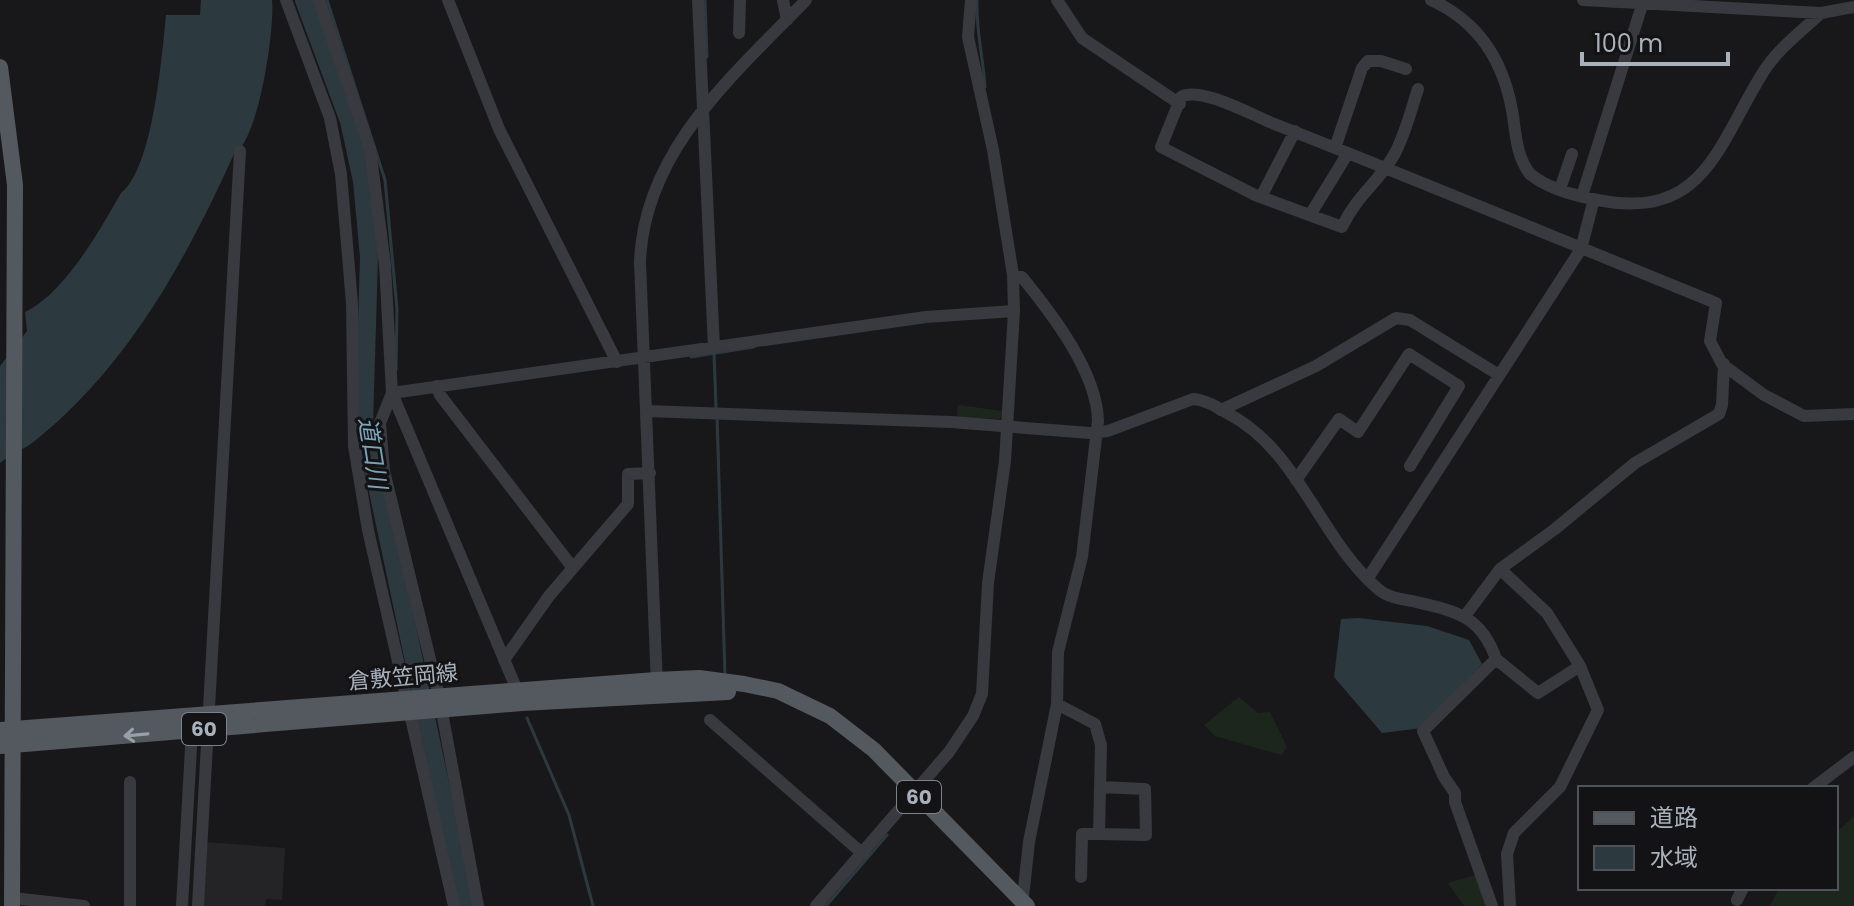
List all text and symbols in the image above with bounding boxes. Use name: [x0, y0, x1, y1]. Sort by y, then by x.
scale bar: [1582, 16, 1728, 66]
text: 100 m: [1594, 27, 1663, 60]
water label: 道口川: [351, 415, 395, 494]
street label: 倉敷笠岡線: [347, 657, 459, 697]
road number: 60: [182, 713, 226, 745]
one-way arrow: [123, 728, 150, 743]
road number: 60: [897, 781, 941, 813]
legend: [1578, 786, 1838, 890]
text: 道路: [1650, 801, 1698, 834]
text: 水域: [1650, 841, 1698, 874]

